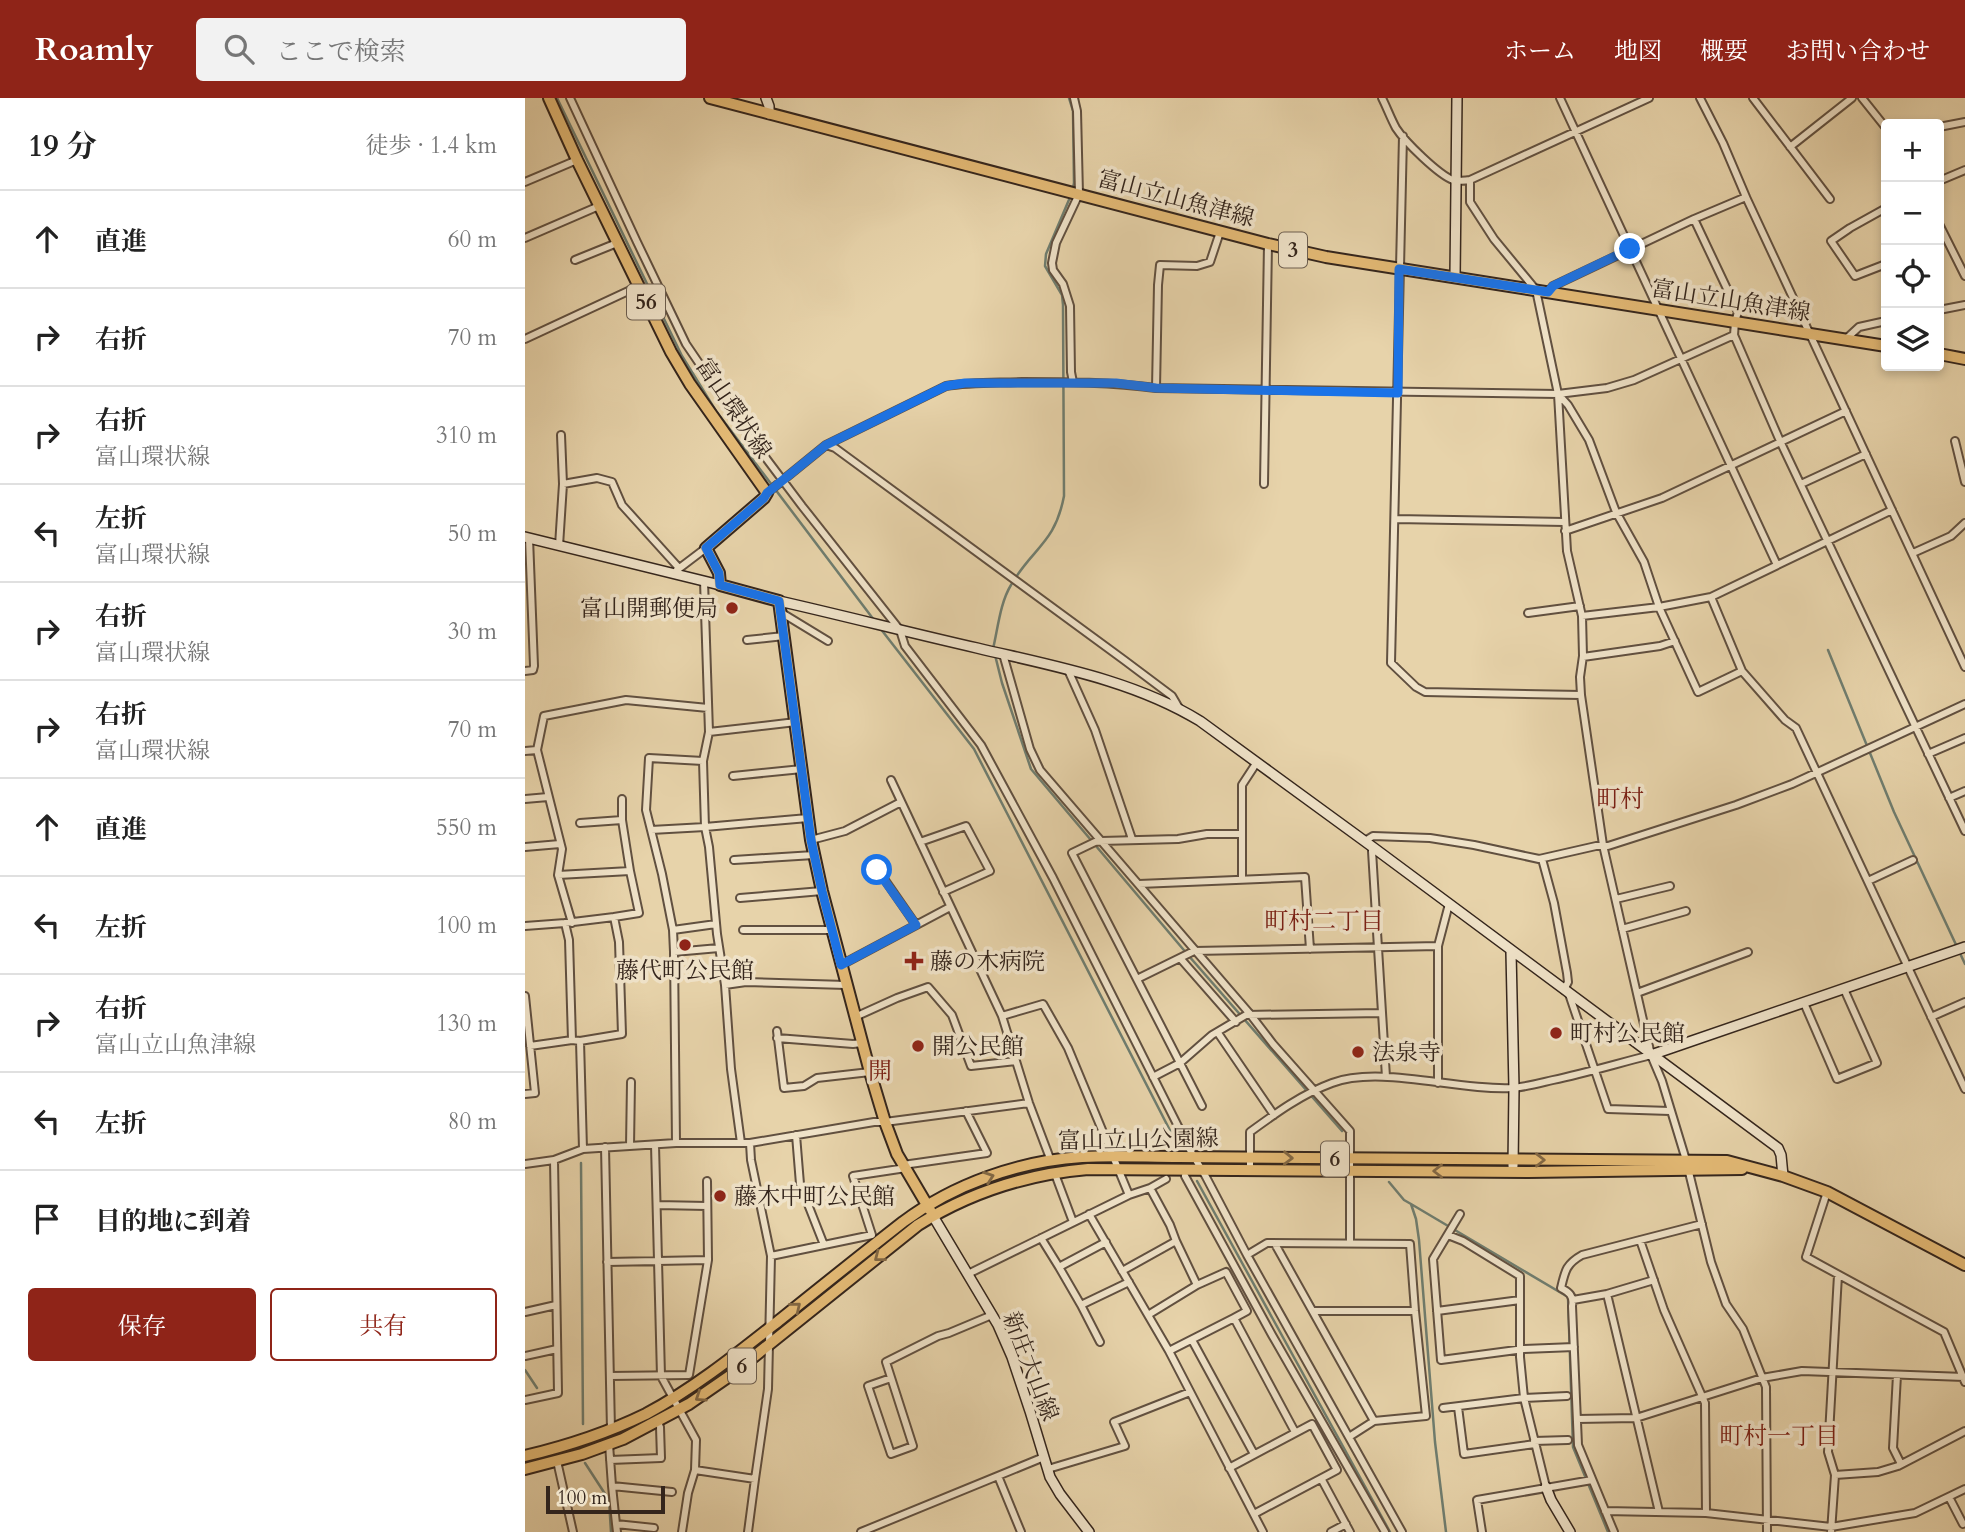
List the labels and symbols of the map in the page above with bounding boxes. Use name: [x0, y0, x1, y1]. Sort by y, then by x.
street label: 富山立山魚津線: [1094, 163, 1258, 234]
road number: 3: [1279, 232, 1307, 268]
route end: [1614, 233, 1645, 264]
street label: 富山立山魚津線: [1649, 273, 1813, 328]
road number: 56: [627, 284, 665, 320]
street label: 富山環状線: [689, 352, 779, 465]
place label: 富山開郵便局: [580, 593, 718, 624]
marker: 富山開郵便局: [724, 600, 740, 616]
district label: 町村: [1596, 783, 1644, 816]
route start: [861, 854, 892, 885]
district label: 町村二丁目: [1264, 905, 1384, 938]
marker: 藤代町公民館: [677, 937, 693, 953]
place label: 藤の木病院: [930, 946, 1045, 977]
marker: 藤の木病院: [904, 951, 924, 971]
place label: 藤代町公民館: [616, 955, 754, 986]
place label: 町村公民館: [1570, 1018, 1685, 1049]
marker: 町村公民館: [1548, 1025, 1564, 1041]
place label: 開公民館: [932, 1031, 1024, 1062]
place label: 法泉寺: [1372, 1037, 1441, 1068]
marker: 開公民館: [910, 1038, 926, 1054]
marker: 法泉寺: [1350, 1044, 1366, 1060]
district label: 開: [868, 1055, 892, 1088]
street label: 富山立山公園線: [1057, 1123, 1219, 1156]
road number: 6: [1321, 1142, 1349, 1176]
one-way arrow: [1283, 1150, 1294, 1166]
one-way arrow: [1535, 1152, 1546, 1168]
one-way arrow: [1432, 1163, 1443, 1179]
one-way arrow: [983, 1171, 995, 1185]
place label: 藤木中町公民館: [734, 1181, 895, 1212]
marker: 藤木中町公民館: [712, 1188, 728, 1204]
one-way arrow: [874, 1248, 886, 1261]
one-way arrow: [789, 1302, 801, 1315]
street label: 新庄大山線: [995, 1307, 1066, 1425]
road number: 6: [728, 1348, 756, 1384]
one-way arrow: [694, 1389, 707, 1402]
district label: 町村一丁目: [1719, 1420, 1839, 1453]
scale bar: [546, 1483, 665, 1515]

